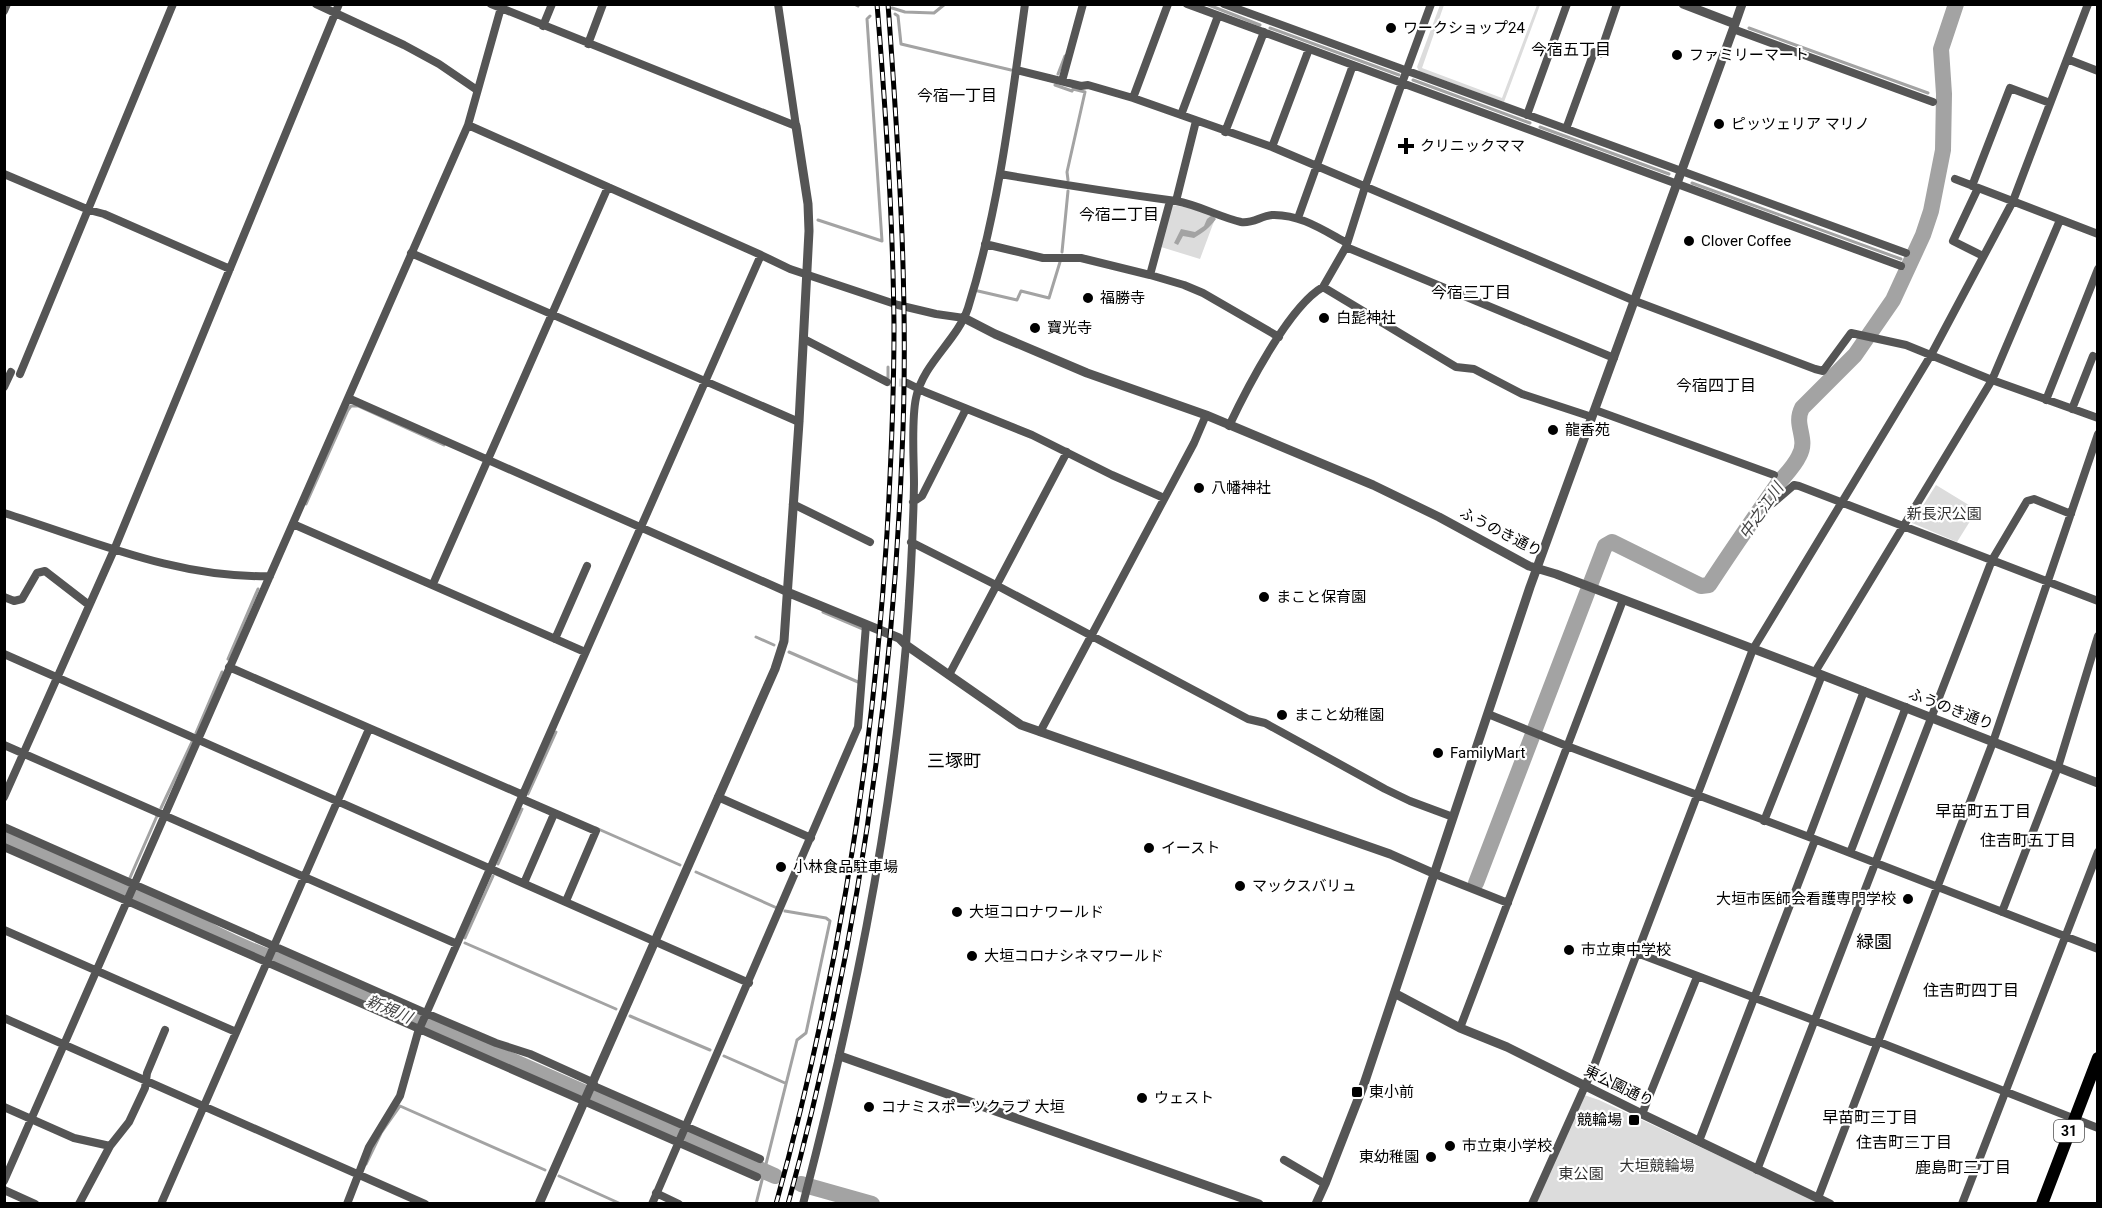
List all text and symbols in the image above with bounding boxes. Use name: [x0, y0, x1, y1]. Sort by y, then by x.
place label: ワークショップ24: [1403, 19, 1525, 37]
marker: ワークショップ24: [1384, 21, 1398, 35]
district label: 今宿五丁目: [1531, 40, 1611, 59]
place label: ファミリーマート: [1689, 46, 1809, 64]
marker: ファミリーマート: [1670, 48, 1684, 62]
district label: 今宿一丁目: [917, 86, 997, 105]
place label: ピッツェリア マリノ: [1731, 115, 1870, 133]
marker: ピッツェリア マリノ: [1712, 117, 1726, 131]
marker: クリニックママ: [1397, 137, 1415, 155]
place label: クリニックママ: [1420, 137, 1525, 155]
district label: 今宿二丁目: [1079, 205, 1159, 224]
place label: Clover Coffee: [1701, 232, 1791, 250]
marker: Clover Coffee: [1682, 234, 1696, 248]
district label: 今宿三丁目: [1431, 283, 1511, 302]
place label: 福勝寺: [1100, 289, 1145, 307]
marker: 福勝寺: [1081, 291, 1095, 305]
place label: 白髭神社: [1336, 309, 1396, 327]
marker: 白髭神社: [1317, 311, 1331, 325]
place label: 寶光寺: [1047, 319, 1092, 337]
marker: 寶光寺: [1028, 321, 1042, 335]
district label: 今宿四丁目: [1676, 376, 1756, 395]
place label: 龍香苑: [1565, 421, 1610, 439]
marker: 龍香苑: [1546, 423, 1560, 437]
water label: 中之江川: [1735, 478, 1788, 543]
place label: 八幡神社: [1211, 479, 1271, 497]
marker: 八幡神社: [1192, 481, 1206, 495]
street label: ふうのき通り: [1457, 504, 1545, 560]
park label: 新長沢公園: [1906, 505, 1982, 523]
place label: まこと保育園: [1276, 588, 1366, 606]
marker: まこと保育園: [1257, 590, 1271, 604]
street label: ふうのき通り: [1906, 685, 1996, 733]
place label: まこと幼稚園: [1294, 706, 1384, 724]
marker: まこと幼稚園: [1275, 708, 1289, 722]
place label: FamilyMart: [1450, 744, 1525, 762]
marker: FamilyMart: [1431, 746, 1445, 760]
district label: 三塚町: [927, 750, 981, 771]
district label: 早苗町五丁目: [1935, 802, 2031, 821]
district label: 住吉町五丁目: [1980, 831, 2076, 850]
place label: イースト: [1161, 839, 1220, 857]
marker: イースト: [1142, 841, 1156, 855]
place label: 小林食品駐車場: [793, 858, 898, 876]
marker: 小林食品駐車場: [774, 860, 788, 874]
place label: マックスバリュ: [1252, 877, 1357, 895]
marker: マックスバリュ: [1233, 879, 1247, 893]
place label: 大垣市医師会看護専門学校: [1716, 890, 1896, 908]
marker: 大垣市医師会看護専門学校: [1901, 892, 1915, 906]
place label: 大垣コロナワールド: [969, 903, 1104, 921]
marker: 大垣コロナワールド: [950, 905, 964, 919]
district label: 緑園: [1856, 931, 1892, 952]
place label: 市立東中学校: [1581, 941, 1671, 959]
marker: 市立東中学校: [1562, 943, 1576, 957]
place label: 大垣コロナシネマワールド: [984, 947, 1164, 965]
marker: 大垣コロナシネマワールド: [965, 949, 979, 963]
district label: 住吉町四丁目: [1923, 981, 2019, 1000]
water label: 新規川: [363, 991, 417, 1028]
street label: 東公園通り: [1581, 1061, 1657, 1111]
place label: 東小前: [1369, 1083, 1414, 1101]
marker: 東小前: [1350, 1085, 1364, 1099]
place label: ウェスト: [1154, 1089, 1214, 1107]
marker: ウェスト: [1135, 1091, 1149, 1105]
place label: コナミスポーツクラブ 大垣: [881, 1098, 1064, 1116]
marker: コナミスポーツクラブ 大垣: [862, 1100, 876, 1114]
district label: 早苗町三丁目: [1822, 1108, 1918, 1127]
place label: 競輪場: [1577, 1111, 1622, 1129]
marker: 競輪場: [1627, 1113, 1641, 1127]
road number: 31: [2054, 1120, 2084, 1142]
district label: 住吉町三丁目: [1856, 1133, 1952, 1152]
place label: 市立東小学校: [1462, 1137, 1552, 1155]
marker: 市立東小学校: [1443, 1139, 1457, 1153]
place label: 東幼稚園: [1359, 1148, 1419, 1166]
marker: 東幼稚園: [1424, 1150, 1438, 1164]
park label: 大垣競輪場: [1619, 1157, 1695, 1175]
district label: 鹿島町三丁目: [1915, 1158, 2011, 1177]
park label: 東公園: [1558, 1165, 1604, 1183]

